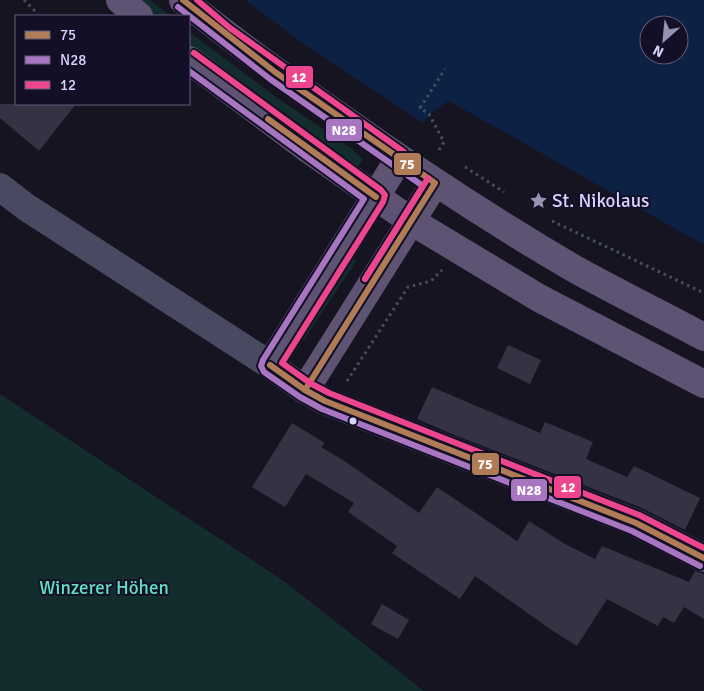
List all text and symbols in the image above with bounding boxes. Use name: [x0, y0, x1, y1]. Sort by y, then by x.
legend: [15, 15, 190, 105]
north arrow: [639, 15, 689, 65]
text: 75: [60, 26, 76, 44]
text: N: [650, 41, 667, 61]
text: N28: [60, 51, 86, 69]
line badge: 12: [285, 65, 314, 89]
text: 12: [291, 69, 307, 86]
text: 12: [60, 76, 76, 94]
line badge: N28: [325, 118, 363, 142]
text: N28: [332, 122, 357, 139]
line badge: 75: [393, 152, 422, 176]
text: 75: [399, 156, 415, 173]
place label: St. Nikolaus: [552, 189, 649, 213]
place icon: St. Nikolaus: [528, 190, 548, 210]
unlabelled marker: [348, 416, 358, 426]
line badge: 75: [471, 452, 500, 476]
text: 75: [477, 456, 493, 473]
line badge: 12: [553, 475, 582, 499]
line badge: N28: [510, 478, 548, 502]
text: 12: [560, 479, 576, 496]
text: N28: [517, 482, 542, 499]
park label: Winzerer Höhen: [39, 576, 169, 600]

